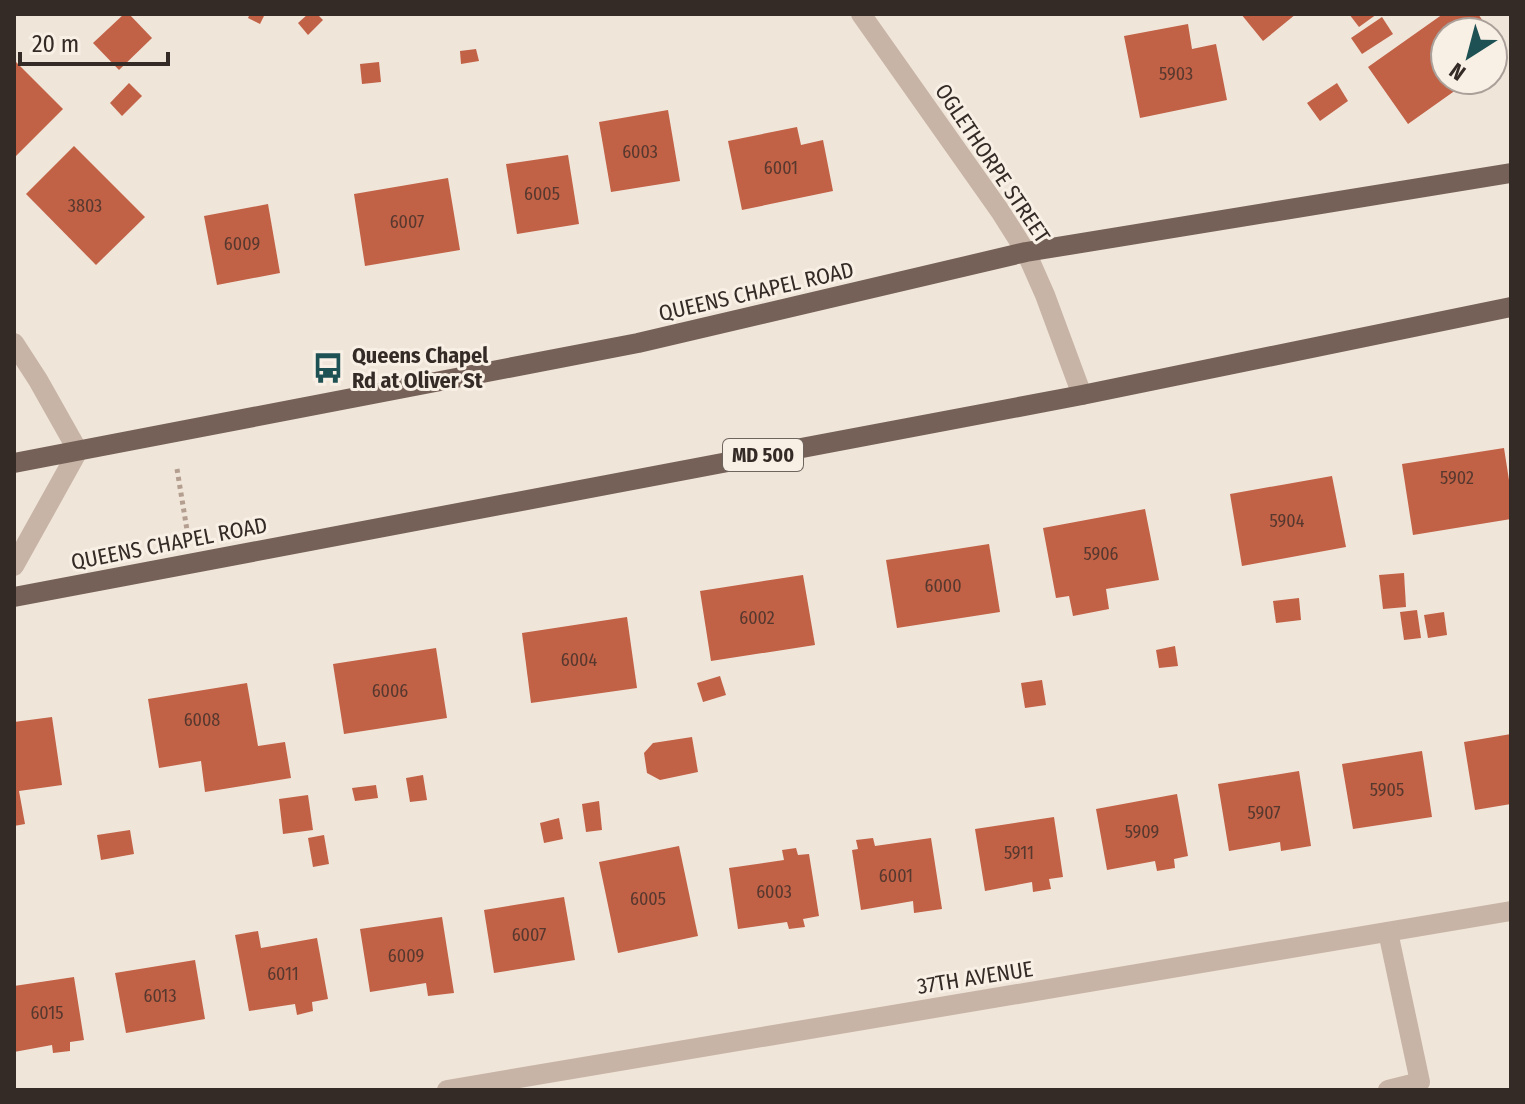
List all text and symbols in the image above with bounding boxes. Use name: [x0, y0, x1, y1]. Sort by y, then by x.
scale bar: [20, 16, 168, 66]
north arrow: [1429, 16, 1509, 96]
text: 20 m: [32, 30, 79, 58]
text: N: [1444, 57, 1471, 87]
house number: 5903: [1159, 63, 1193, 85]
street label: OGLETHORPE STREET: [929, 79, 1056, 249]
house number: 6003: [622, 141, 658, 163]
house number: 6001: [764, 157, 798, 179]
house number: 6005: [524, 183, 560, 205]
house number: 3803: [68, 195, 102, 217]
house number: 6007: [390, 211, 424, 233]
house number: 6009: [224, 233, 260, 255]
street label: QUEENS CHAPEL ROAD: [656, 256, 856, 327]
place label: Queens Chapel Rd at Oliver St: [352, 342, 489, 394]
bus stop icon: Queens Chapel Rd at Oliver St: [311, 351, 345, 385]
road number: MD 500: [723, 439, 803, 471]
house number: 5902: [1440, 467, 1474, 489]
house number: 5904: [1270, 510, 1305, 532]
street label: QUEENS CHAPEL ROAD: [69, 511, 270, 576]
house number: 5906: [1083, 543, 1119, 565]
house number: 6000: [924, 575, 962, 597]
house number: 6002: [739, 607, 775, 629]
house number: 6004: [561, 649, 597, 671]
house number: 6006: [372, 680, 408, 702]
house number: 6008: [184, 709, 220, 731]
house number: 5905: [1370, 779, 1404, 801]
house number: 5907: [1247, 802, 1281, 824]
house number: 5909: [1125, 821, 1159, 843]
house number: 5911: [1004, 842, 1034, 864]
house number: 6001: [879, 865, 913, 887]
house number: 6003: [756, 881, 792, 903]
house number: 6005: [630, 888, 666, 910]
house number: 6007: [512, 924, 546, 946]
house number: 6009: [388, 945, 424, 967]
street label: 37TH AVENUE: [915, 955, 1035, 1000]
house number: 6011: [267, 963, 299, 985]
house number: 6013: [144, 985, 177, 1007]
house number: 6015: [30, 1002, 64, 1024]

